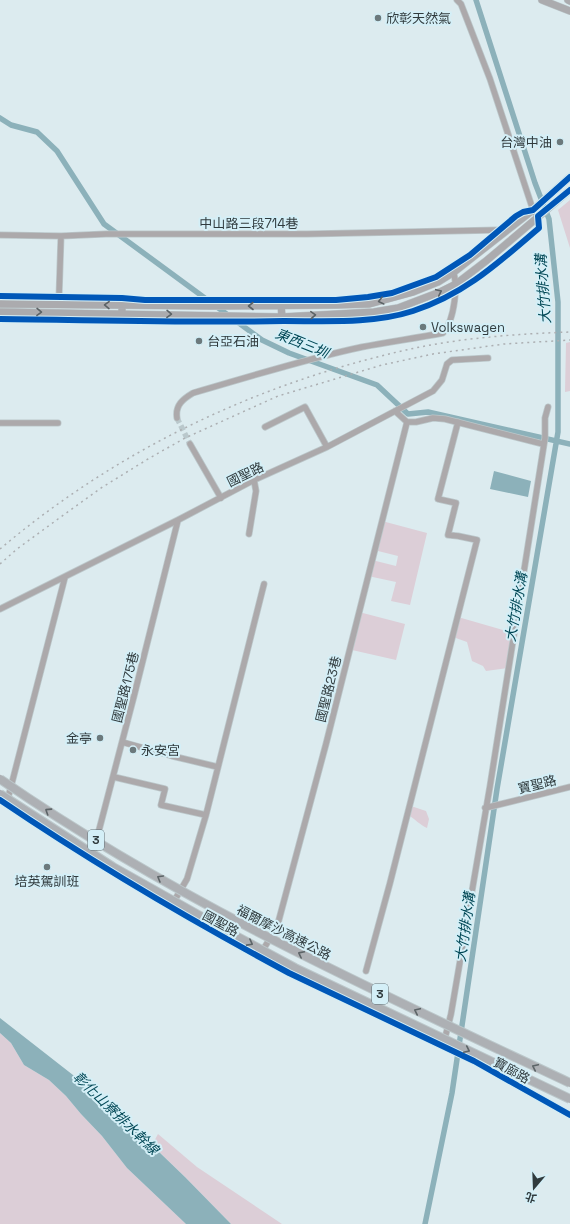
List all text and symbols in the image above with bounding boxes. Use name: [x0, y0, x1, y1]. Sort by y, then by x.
place label: 欣彰天然氣: [386, 10, 451, 27]
marker: 欣彰天然氣: [373, 13, 383, 23]
place label: 台灣中油: [500, 134, 552, 151]
marker: 台灣中油: [555, 137, 565, 147]
street label: 中山路三段714巷: [200, 215, 298, 232]
water label: 大竹排水溝: [531, 251, 554, 325]
one-way arrow: [435, 289, 443, 297]
one-way arrow: [377, 296, 384, 305]
one-way arrow: [104, 301, 110, 309]
one-way arrow: [248, 302, 254, 310]
one-way arrow: [36, 308, 42, 316]
one-way arrow: [166, 310, 172, 318]
one-way arrow: [310, 311, 316, 319]
place label: Volkswagen: [431, 319, 505, 336]
marker: Volkswagen: [418, 322, 428, 332]
water label: 東西三圳: [273, 324, 333, 363]
place label: 台亞石油: [207, 333, 259, 350]
marker: 台亞石油: [194, 336, 204, 346]
street label: 國聖路: [224, 458, 266, 491]
water label: 大竹排水溝: [501, 569, 531, 643]
street label: 國聖路175巷: [108, 650, 143, 724]
street label: 國聖路23巷: [312, 654, 345, 724]
place label: 金亭: [66, 730, 92, 747]
marker: 金亭: [95, 733, 105, 743]
place label: 永安宮: [141, 742, 180, 759]
marker: 永安宮: [128, 745, 138, 755]
street label: 寶聖路: [516, 772, 558, 797]
one-way arrow: [46, 808, 53, 815]
road number: 3: [88, 830, 104, 850]
marker: 培英駕訓班: [42, 862, 52, 872]
place label: 培英駕訓班: [14, 873, 80, 890]
one-way arrow: [157, 875, 164, 882]
water label: 大竹排水溝: [451, 889, 479, 963]
street label: 福爾摩沙高速公路: [234, 901, 334, 964]
street label: 國聖路: [200, 907, 242, 940]
one-way arrow: [246, 939, 253, 946]
one-way arrow: [297, 951, 305, 959]
road number: 3: [372, 984, 388, 1004]
one-way arrow: [414, 1008, 421, 1016]
one-way arrow: [463, 1045, 470, 1053]
street label: 寶廍路: [491, 1054, 533, 1087]
one-way arrow: [531, 1064, 539, 1072]
water label: 彰化山寮排水幹線: [69, 1068, 164, 1160]
north arrow: [514, 1168, 554, 1208]
text: 北: [523, 1189, 538, 1206]

